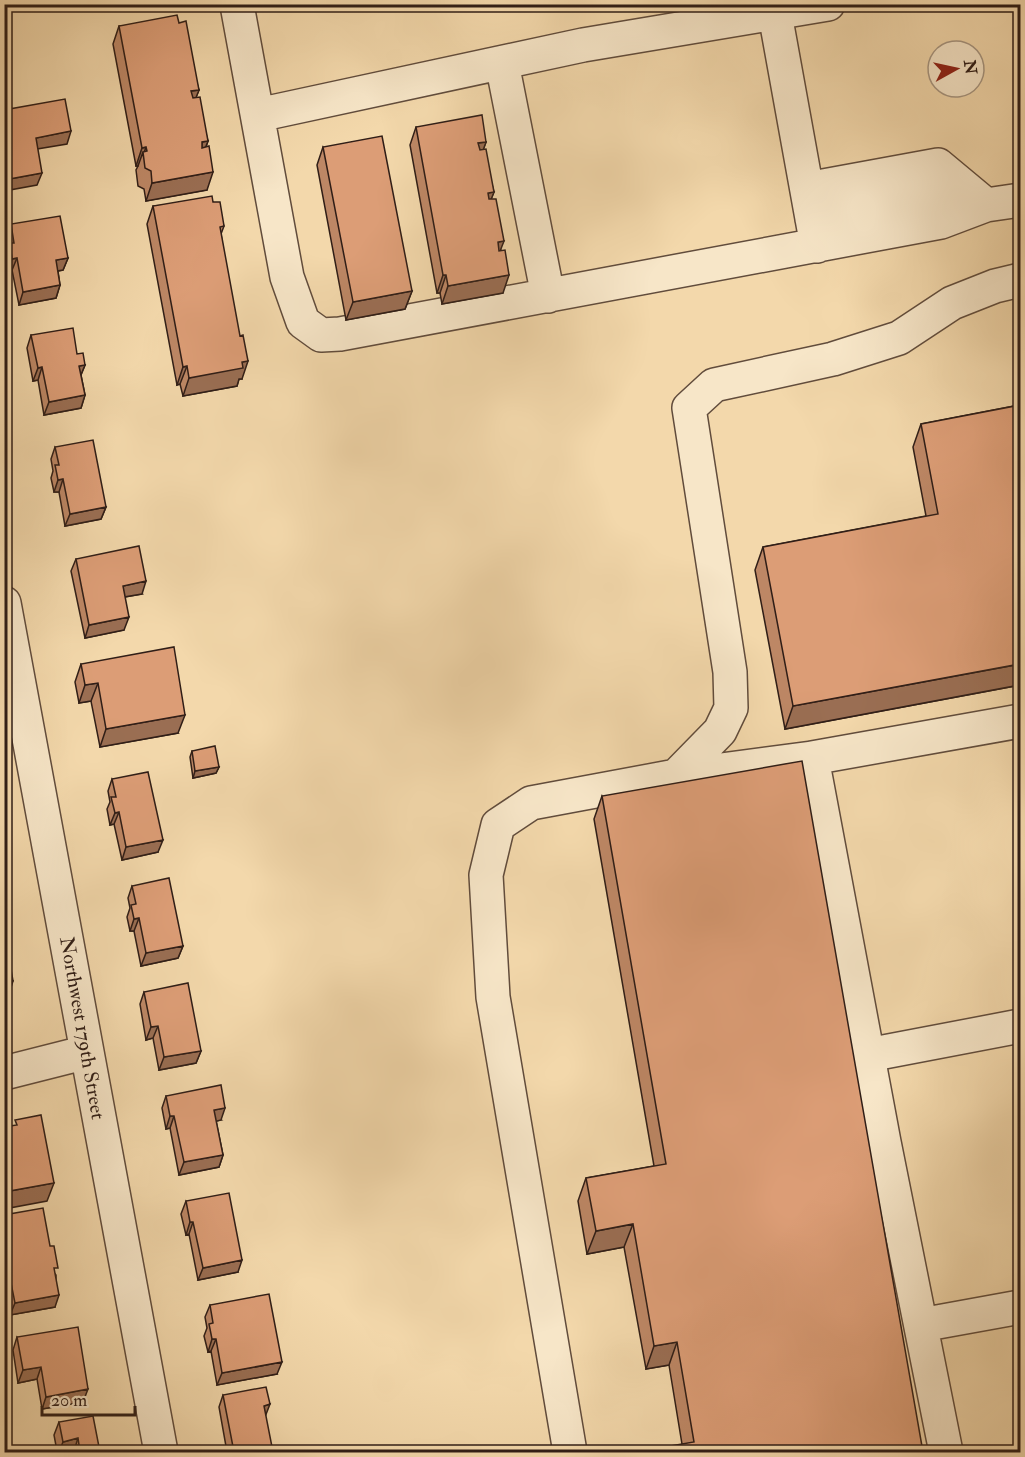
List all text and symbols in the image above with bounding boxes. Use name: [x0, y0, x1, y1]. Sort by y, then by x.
north arrow: [926, 39, 986, 99]
text: N: [959, 58, 981, 76]
street label: Northwest 179th Street: [54, 935, 111, 1122]
scale bar: [42, 1379, 135, 1417]
text: 20 m: [51, 1389, 87, 1412]

